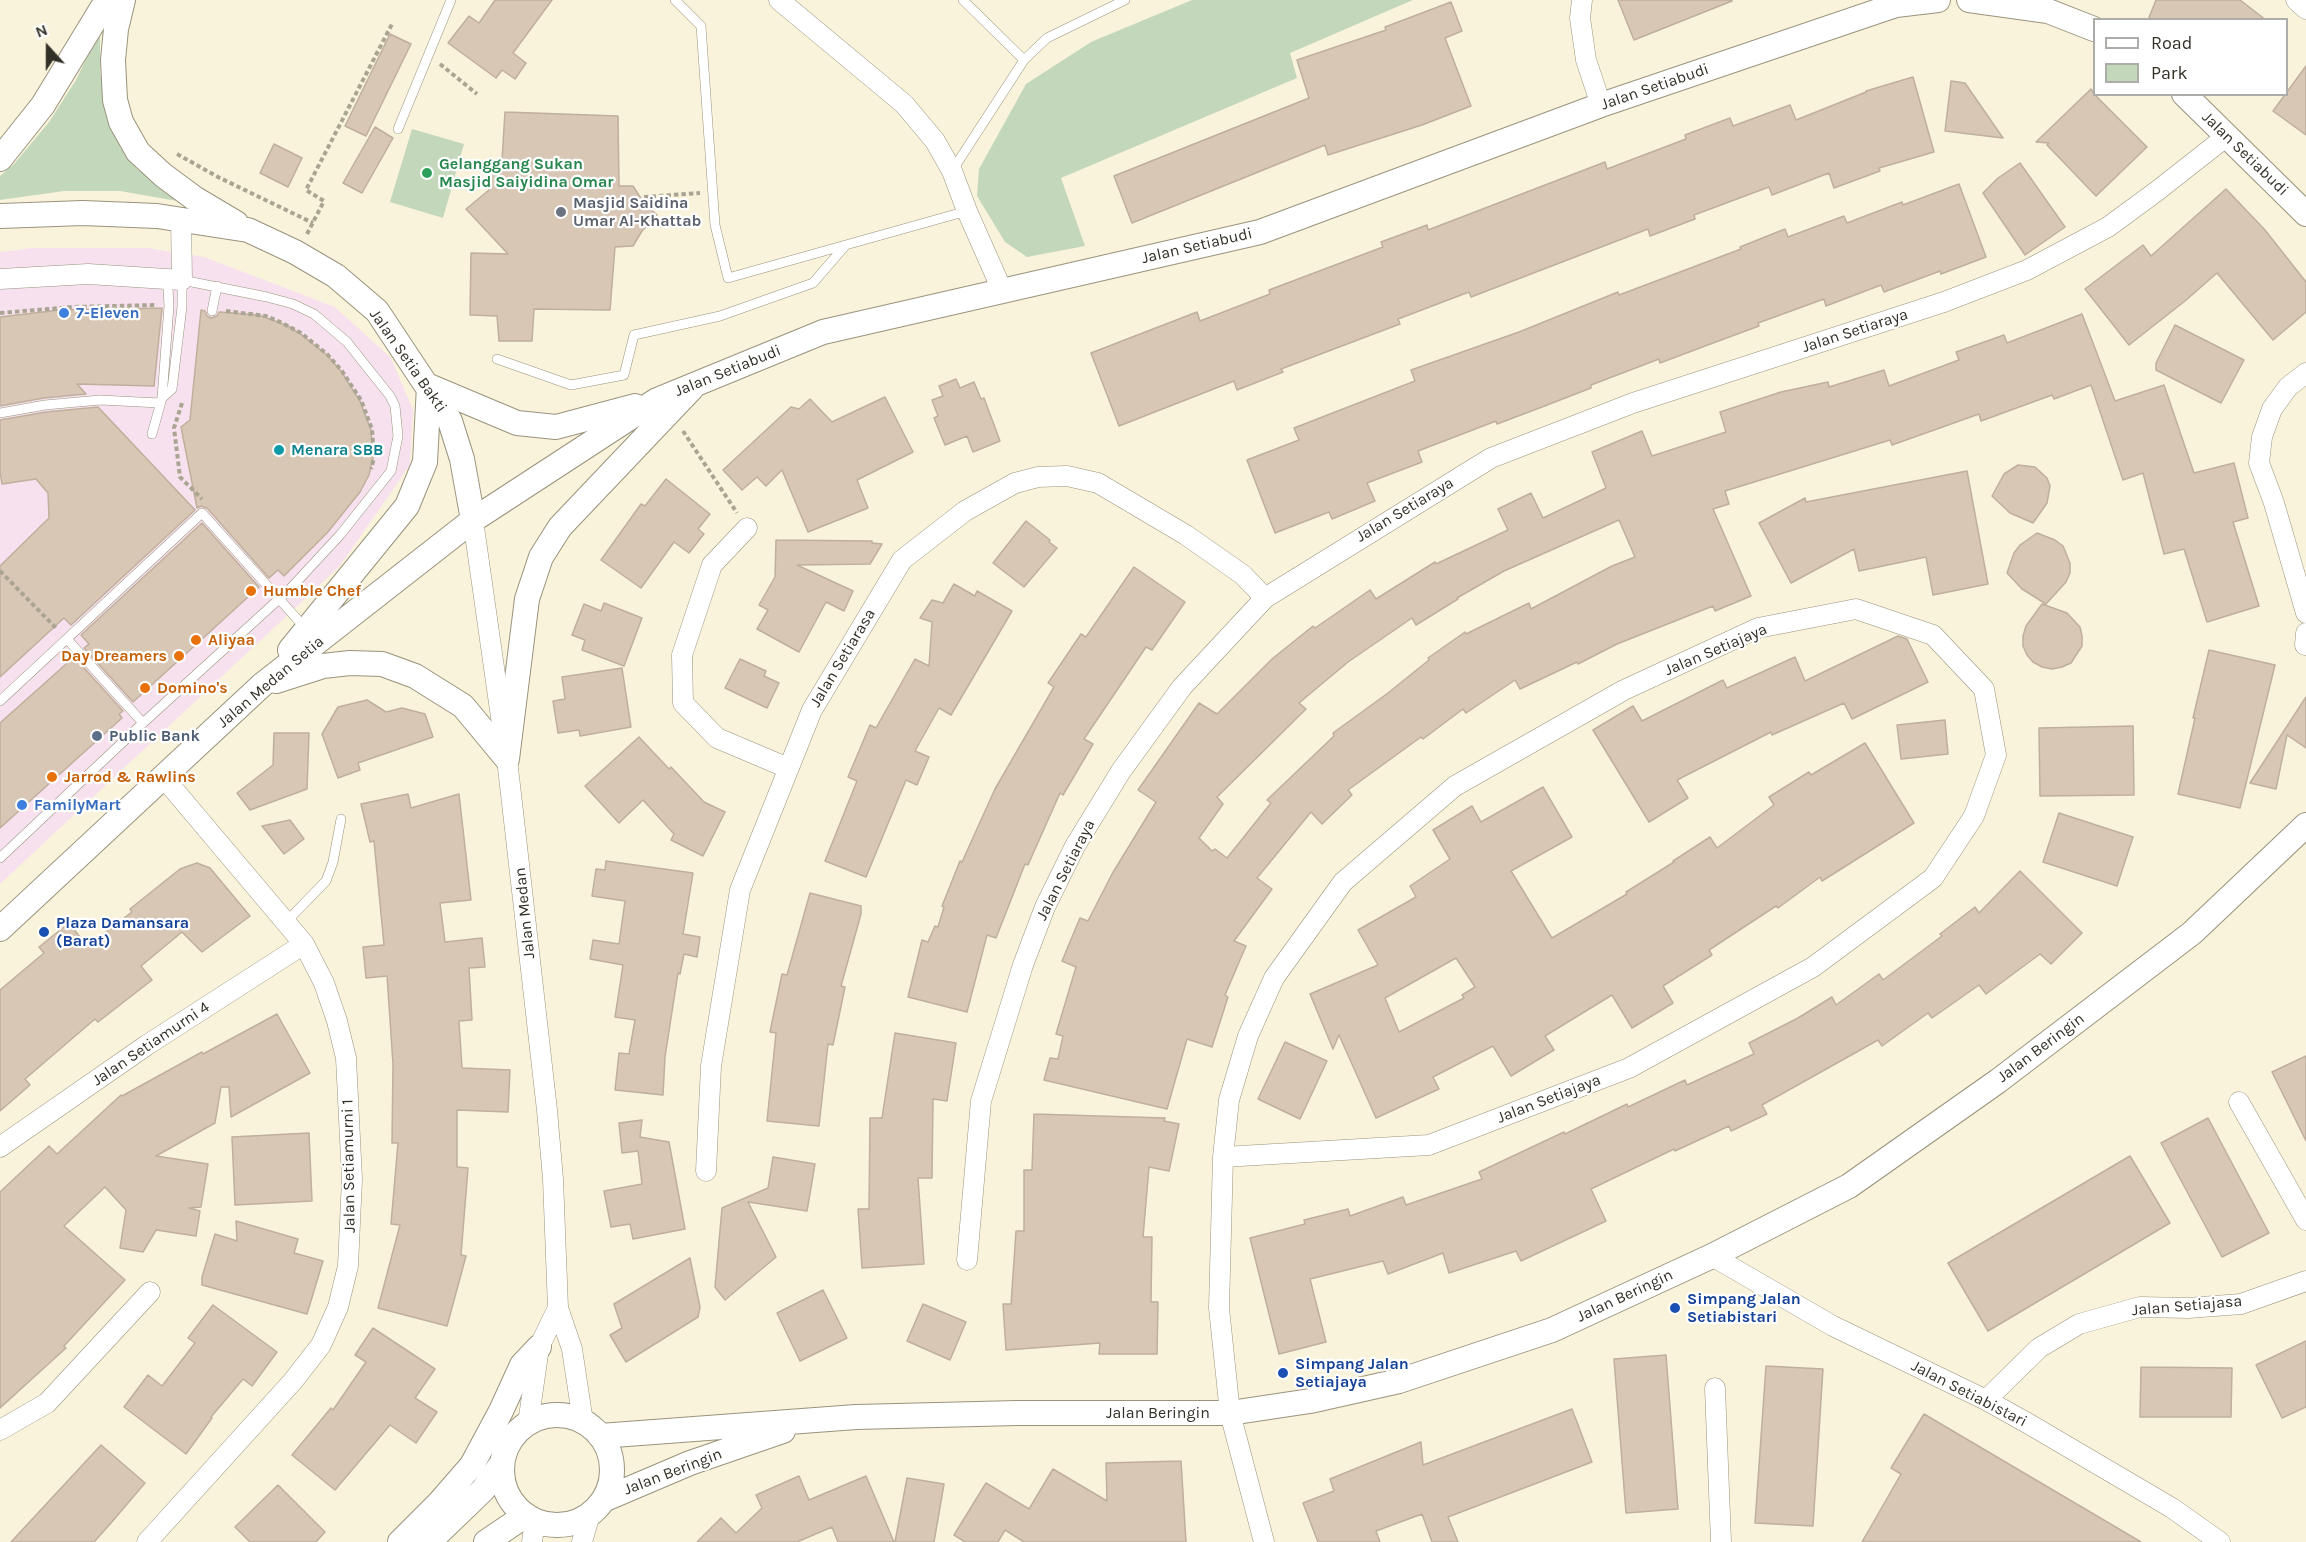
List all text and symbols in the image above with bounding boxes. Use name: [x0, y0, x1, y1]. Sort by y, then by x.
north arrow: [18, 18, 78, 78]
legend: [2093, 18, 2288, 96]
text: N: [33, 20, 50, 42]
text: Road: [2151, 32, 2192, 54]
street label: Jalan Setiabudi: [1598, 60, 1712, 114]
text: Park: [2151, 62, 2188, 84]
street label: Jalan Setiabudi: [2198, 108, 2292, 200]
place label: Gelanggang Sukan Masjid Saiyidina Omar: [439, 154, 614, 192]
marker: Gelanggang Sukan Masjid Saiyidina Omar: [420, 166, 434, 180]
place label: Masjid Saidina Umar Al-Khattab: [573, 193, 701, 231]
marker: Masjid Saidina Umar Al-Khattab: [554, 205, 568, 219]
street label: Jalan Setiabudi: [1140, 224, 1254, 268]
place label: 7-Eleven: [76, 303, 139, 323]
street label: Jalan Setiaraya: [1800, 305, 1910, 357]
marker: 7-Eleven: [57, 306, 71, 320]
street label: Jalan Setia Bakti: [365, 306, 451, 416]
street label: Jalan Setiabudi: [672, 341, 784, 401]
place label: Menara SBB: [291, 440, 383, 460]
marker: Menara SBB: [272, 443, 286, 457]
street label: Jalan Setiaraya: [1353, 473, 1457, 547]
place label: Humble Chef: [263, 581, 361, 601]
marker: Humble Chef: [244, 584, 258, 598]
street label: Jalan Setiarasa: [806, 605, 880, 711]
street label: Jalan Setiajaya: [1662, 620, 1770, 680]
place label: Aliyaa: [208, 630, 255, 650]
street label: Jalan Medan Setia: [214, 632, 328, 732]
marker: Aliyaa: [189, 633, 203, 647]
place label: Day Dreamers: [61, 646, 167, 666]
marker: Day Dreamers: [172, 649, 186, 663]
place label: Domino's: [157, 678, 228, 698]
marker: Domino's: [138, 681, 152, 695]
place label: Public Bank: [109, 726, 200, 746]
marker: Public Bank: [90, 729, 104, 743]
place label: Jarrod & Rawlins: [64, 767, 196, 787]
marker: Jarrod & Rawlins: [45, 770, 59, 784]
place label: FamilyMart: [34, 795, 121, 815]
marker: FamilyMart: [15, 798, 29, 812]
street label: Jalan Setiaraya: [1032, 816, 1100, 924]
street label: Jalan Medan: [511, 866, 539, 960]
place label: Plaza Damansara (Barat): [56, 913, 189, 951]
marker: Plaza Damansara (Barat): [37, 925, 51, 939]
street label: Jalan Setiamurni 4: [89, 998, 213, 1090]
street label: Jalan Beringin: [1994, 1009, 2088, 1087]
street label: Jalan Setiajaya: [1494, 1070, 1604, 1128]
street label: Jalan Setiamurni 1: [338, 1099, 360, 1233]
street label: Jalan Beringin: [1574, 1265, 1676, 1327]
place label: Simpang Jalan Setiabistari: [1687, 1289, 1801, 1327]
street label: Jalan Setiajasa: [2131, 1292, 2243, 1320]
marker: Simpang Jalan Setiabistari: [1668, 1301, 1682, 1315]
place label: Simpang Jalan Setiajaya: [1295, 1354, 1409, 1392]
street label: Jalan Setiabistari: [1908, 1356, 2030, 1432]
marker: Simpang Jalan Setiajaya: [1276, 1366, 1290, 1380]
street label: Jalan Beringin: [1106, 1403, 1210, 1423]
street label: Jalan Beringin: [621, 1444, 725, 1500]

